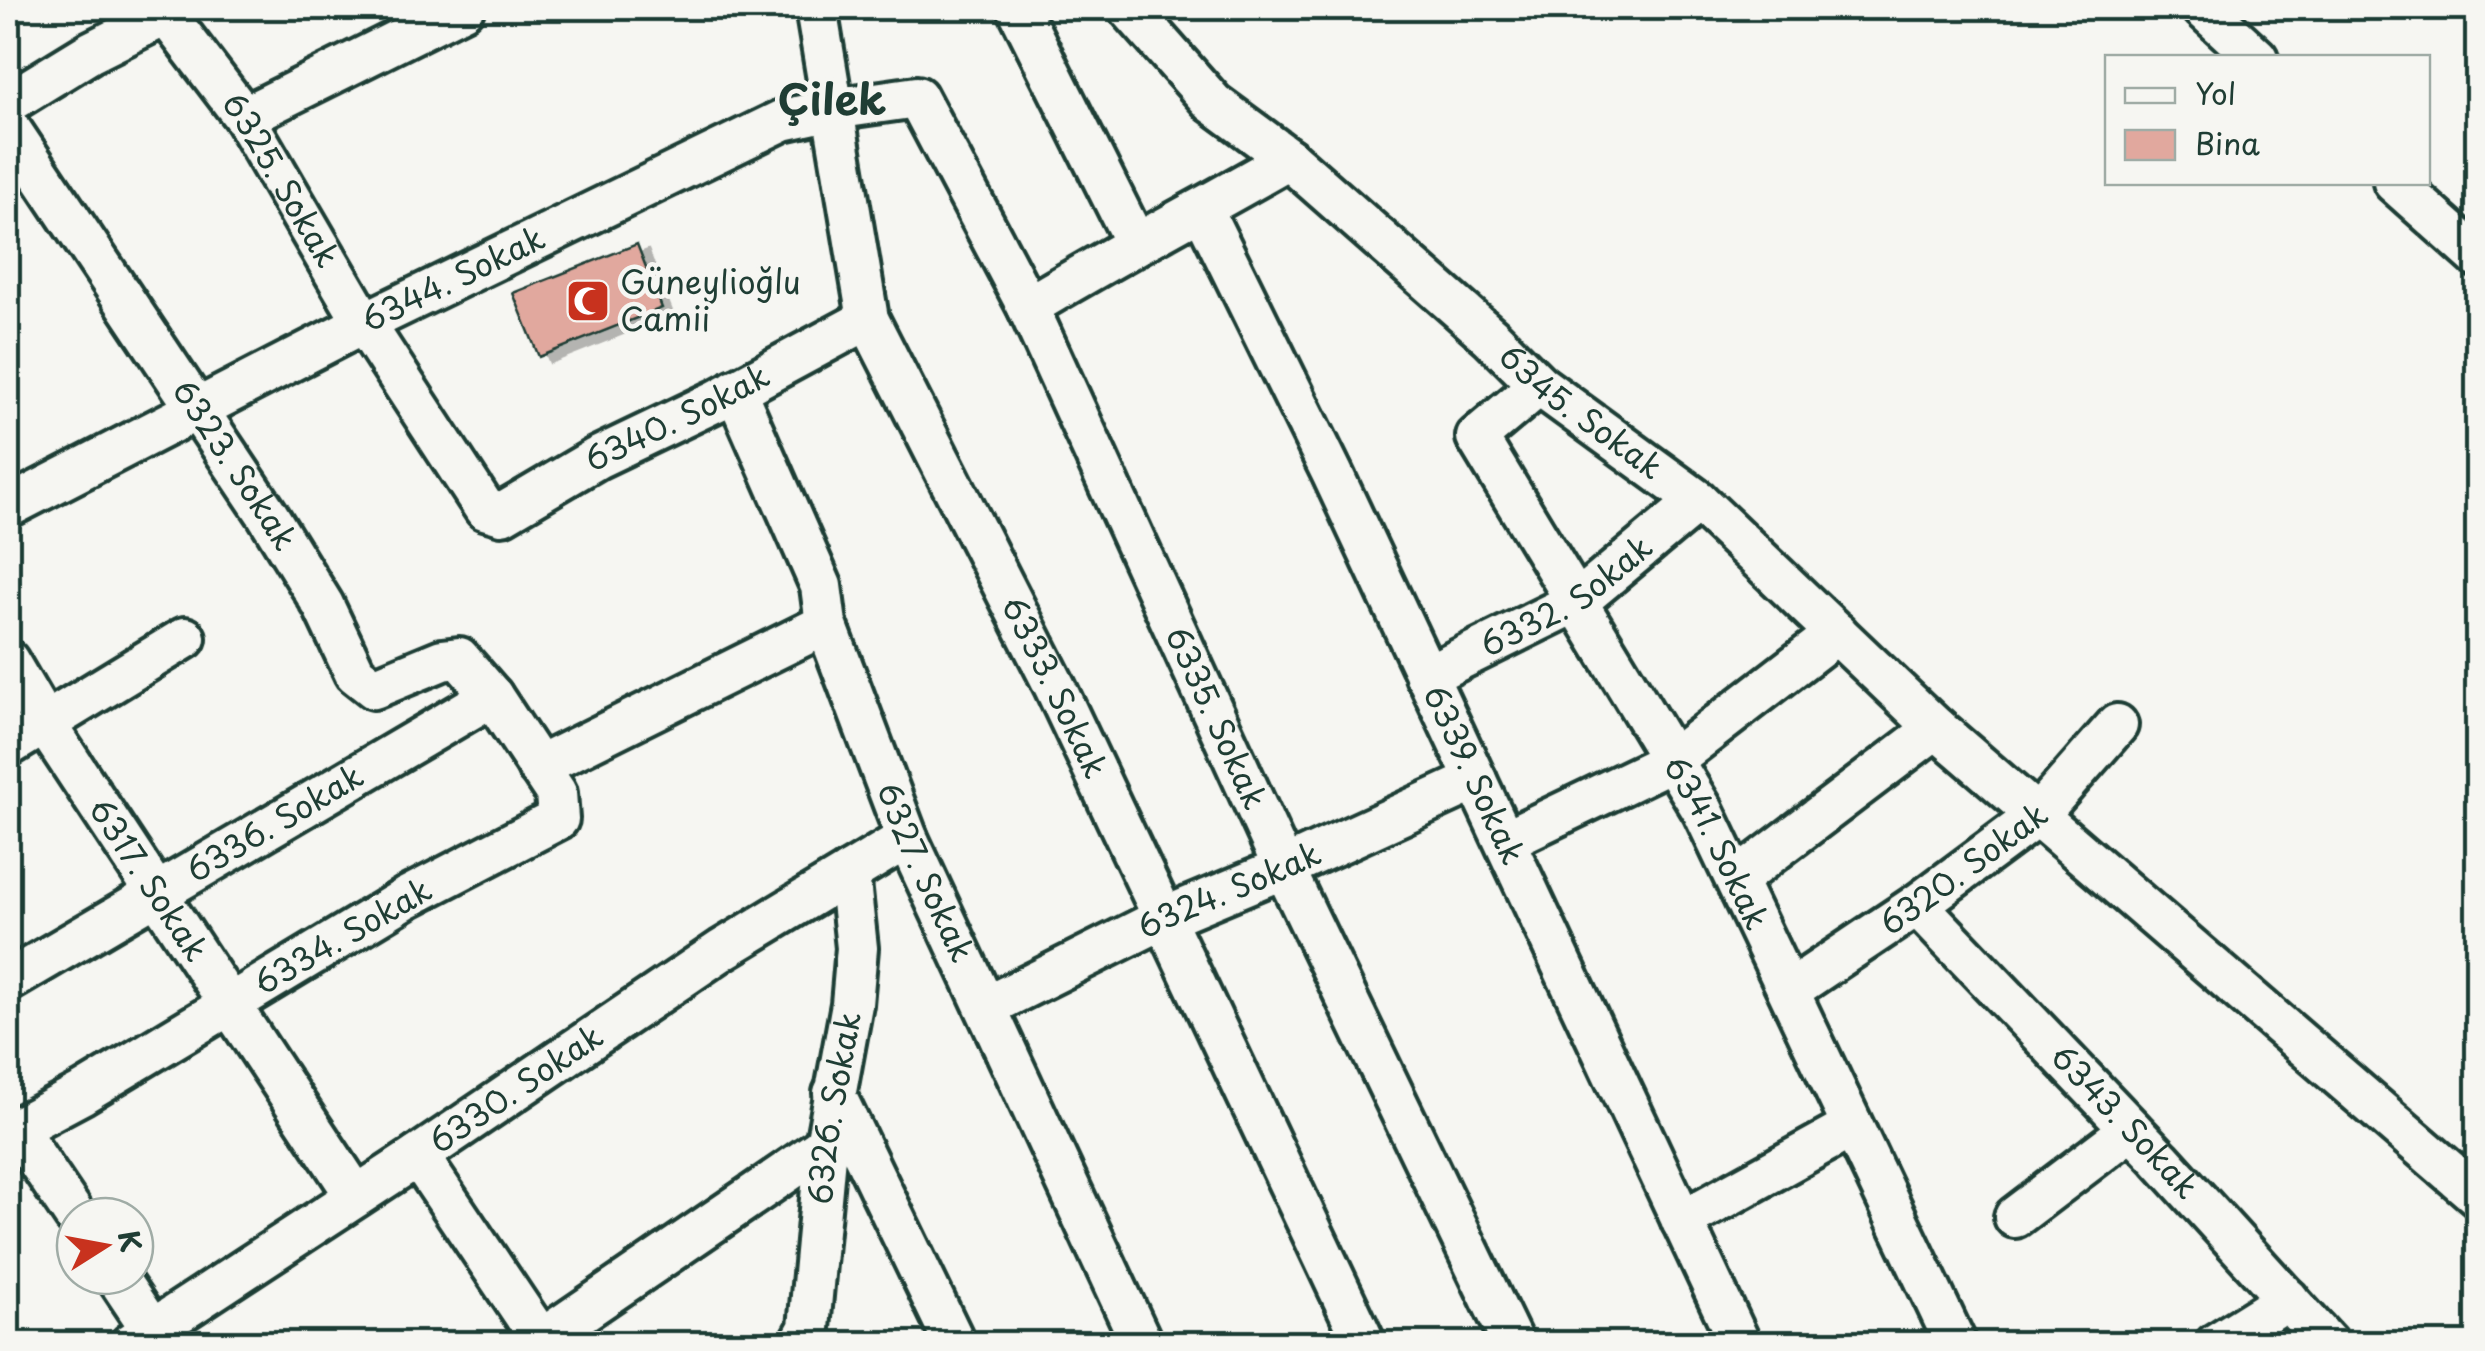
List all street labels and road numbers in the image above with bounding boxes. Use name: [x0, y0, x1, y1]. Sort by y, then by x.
street label: 6325. Sokak: [211, 81, 352, 276]
street label: 6344. Sokak: [352, 213, 552, 343]
street label: 6345. Sokak: [1489, 332, 1674, 490]
street label: 6340. Sokak: [576, 351, 777, 482]
street label: 6323. Sokak: [162, 370, 310, 559]
street label: 6332. Sokak: [1472, 523, 1662, 668]
street label: 6333. Sokak: [991, 587, 1121, 786]
street label: 6335. Sokak: [1155, 618, 1280, 817]
street label: 6339. Sokak: [1413, 677, 1538, 872]
street label: 6341. Sokak: [1653, 745, 1782, 937]
street label: 6336. Sokak: [177, 751, 372, 893]
street label: 6327. Sokak: [866, 775, 987, 969]
street label: 6317. Sokak: [78, 788, 221, 970]
street label: 6320. Sokak: [1870, 790, 2057, 945]
street label: 6324. Sokak: [1129, 828, 1328, 950]
street label: 6334. Sokak: [244, 865, 440, 1006]
street label: 6326. Sokak: [795, 1007, 872, 1206]
street label: 6330. Sokak: [419, 1011, 612, 1164]
street label: 6343. Sokak: [2040, 1032, 2211, 1209]

